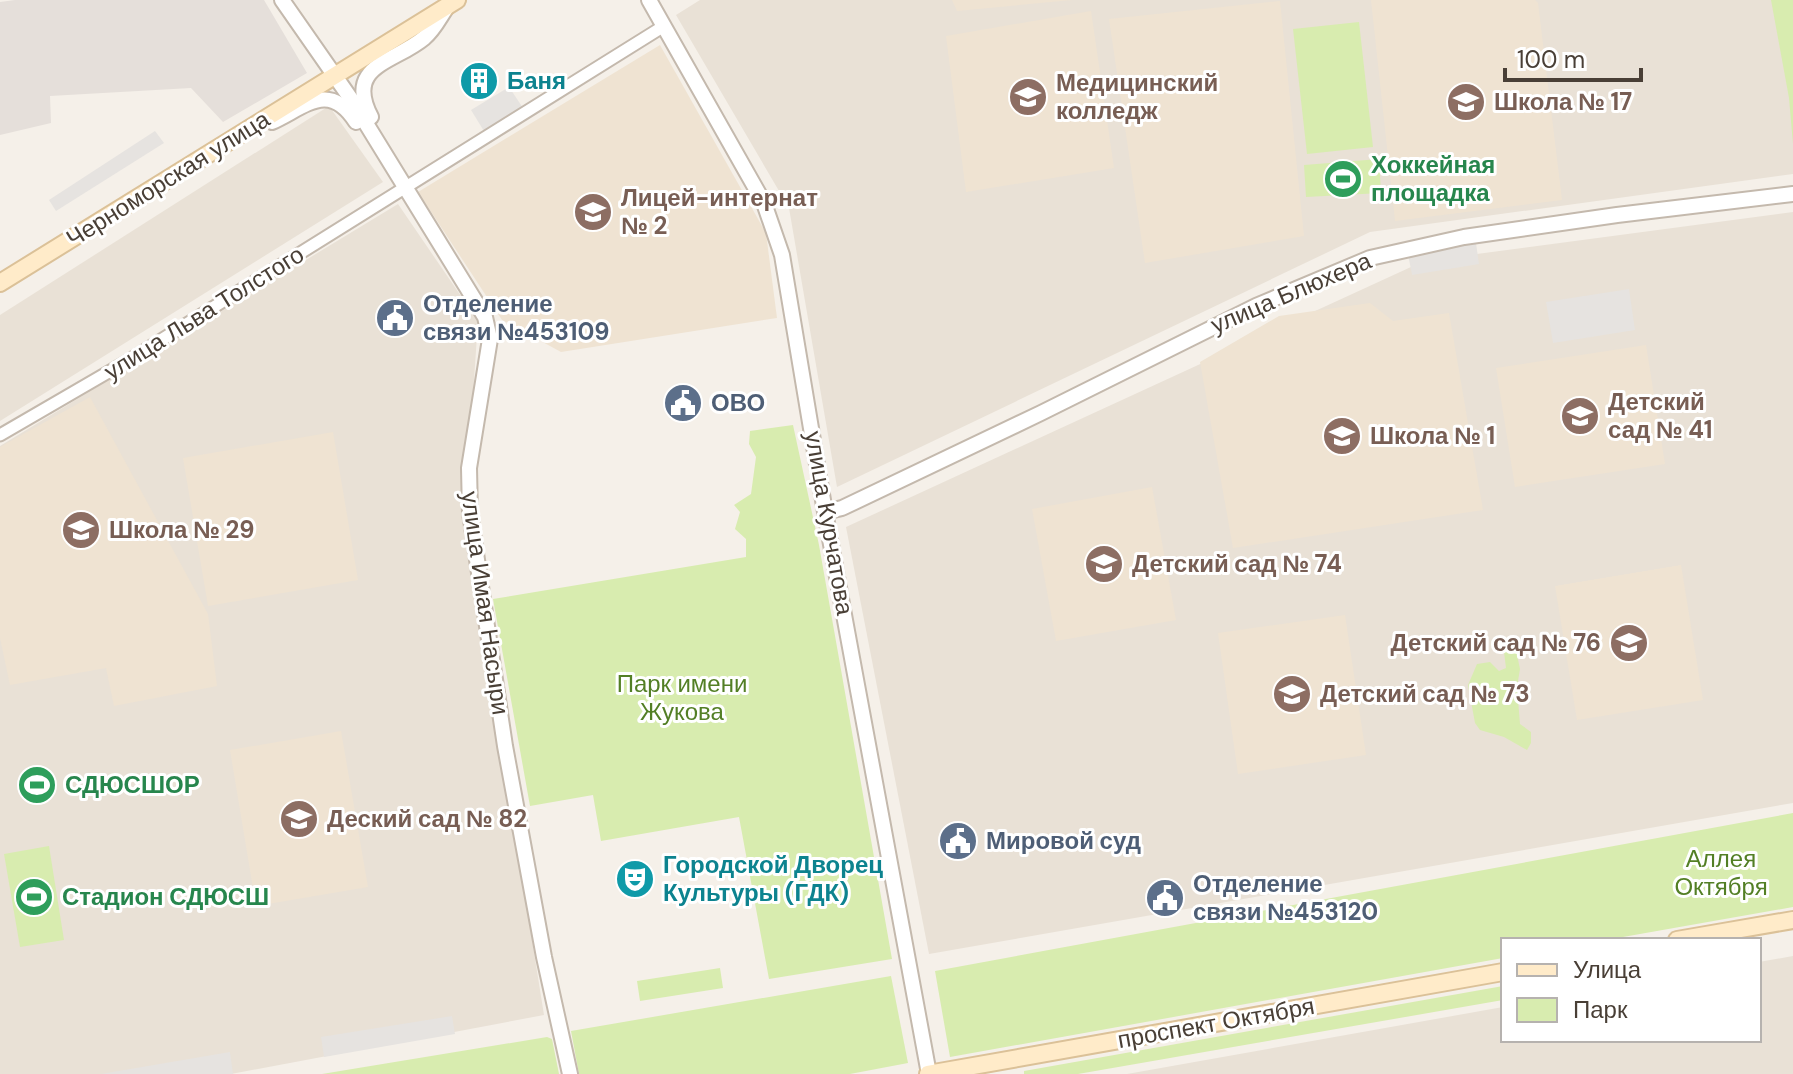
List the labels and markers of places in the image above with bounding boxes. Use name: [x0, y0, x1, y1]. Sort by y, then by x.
building icon: Баня: [458, 60, 500, 102]
place label: Баня: [507, 65, 566, 96]
place label: Медицинский колледж: [1056, 67, 1218, 126]
school or university icon: Медицинский колледж: [1007, 76, 1049, 118]
school or university icon: Школа № 17: [1445, 81, 1487, 123]
place label: Школа № 17: [1494, 86, 1632, 117]
place label: Хоккейная площадка: [1371, 149, 1495, 208]
sports icon: Хоккейная площадка: [1322, 158, 1364, 200]
place label: Лицей-интернат № 2: [621, 182, 818, 241]
school or university icon: Лицей-интернат № 2: [572, 191, 614, 233]
place label: Отделение связи №453109: [423, 288, 610, 347]
public building icon: Отделение связи №453109: [374, 297, 416, 339]
public building icon: ОВО: [662, 382, 704, 424]
place label: Детский сад № 41: [1608, 386, 1713, 445]
place label: ОВО: [711, 387, 765, 418]
school or university icon: Детский сад № 41: [1559, 395, 1601, 437]
school or university icon: Школа № 1: [1321, 415, 1363, 457]
place label: Школа № 1: [1370, 420, 1495, 451]
school or university icon: Школа № 29: [60, 509, 102, 551]
place label: Школа № 29: [109, 514, 255, 545]
school or university icon: Детский сад № 74: [1083, 543, 1125, 585]
place label: Детский сад № 74: [1132, 548, 1342, 579]
school or university icon: Детский сад № 76: [1608, 622, 1650, 664]
place label: Детский сад № 76: [1391, 627, 1601, 658]
school or university icon: Детский сад № 73: [1271, 673, 1313, 715]
place label: Детский сад № 73: [1320, 678, 1530, 709]
sports icon: СДЮСШОР: [16, 764, 58, 806]
place label: СДЮСШОР: [65, 769, 200, 800]
school or university icon: Деский сад № 82: [278, 798, 320, 840]
place label: Деский сад № 82: [327, 803, 527, 834]
public building icon: Мировой суд: [937, 820, 979, 862]
place label: Мировой суд: [986, 825, 1141, 856]
place label: Городской Дворец Культуры (ГДК): [663, 849, 883, 908]
theatre icon: Городской Дворец Культуры (ГДК): [614, 858, 656, 900]
place label: Отделение связи №453120: [1193, 868, 1378, 927]
sports icon: Стадион СДЮСШ: [13, 876, 55, 918]
public building icon: Отделение связи №453120: [1144, 877, 1186, 919]
place label: Стадион СДЮСШ: [62, 881, 269, 912]

